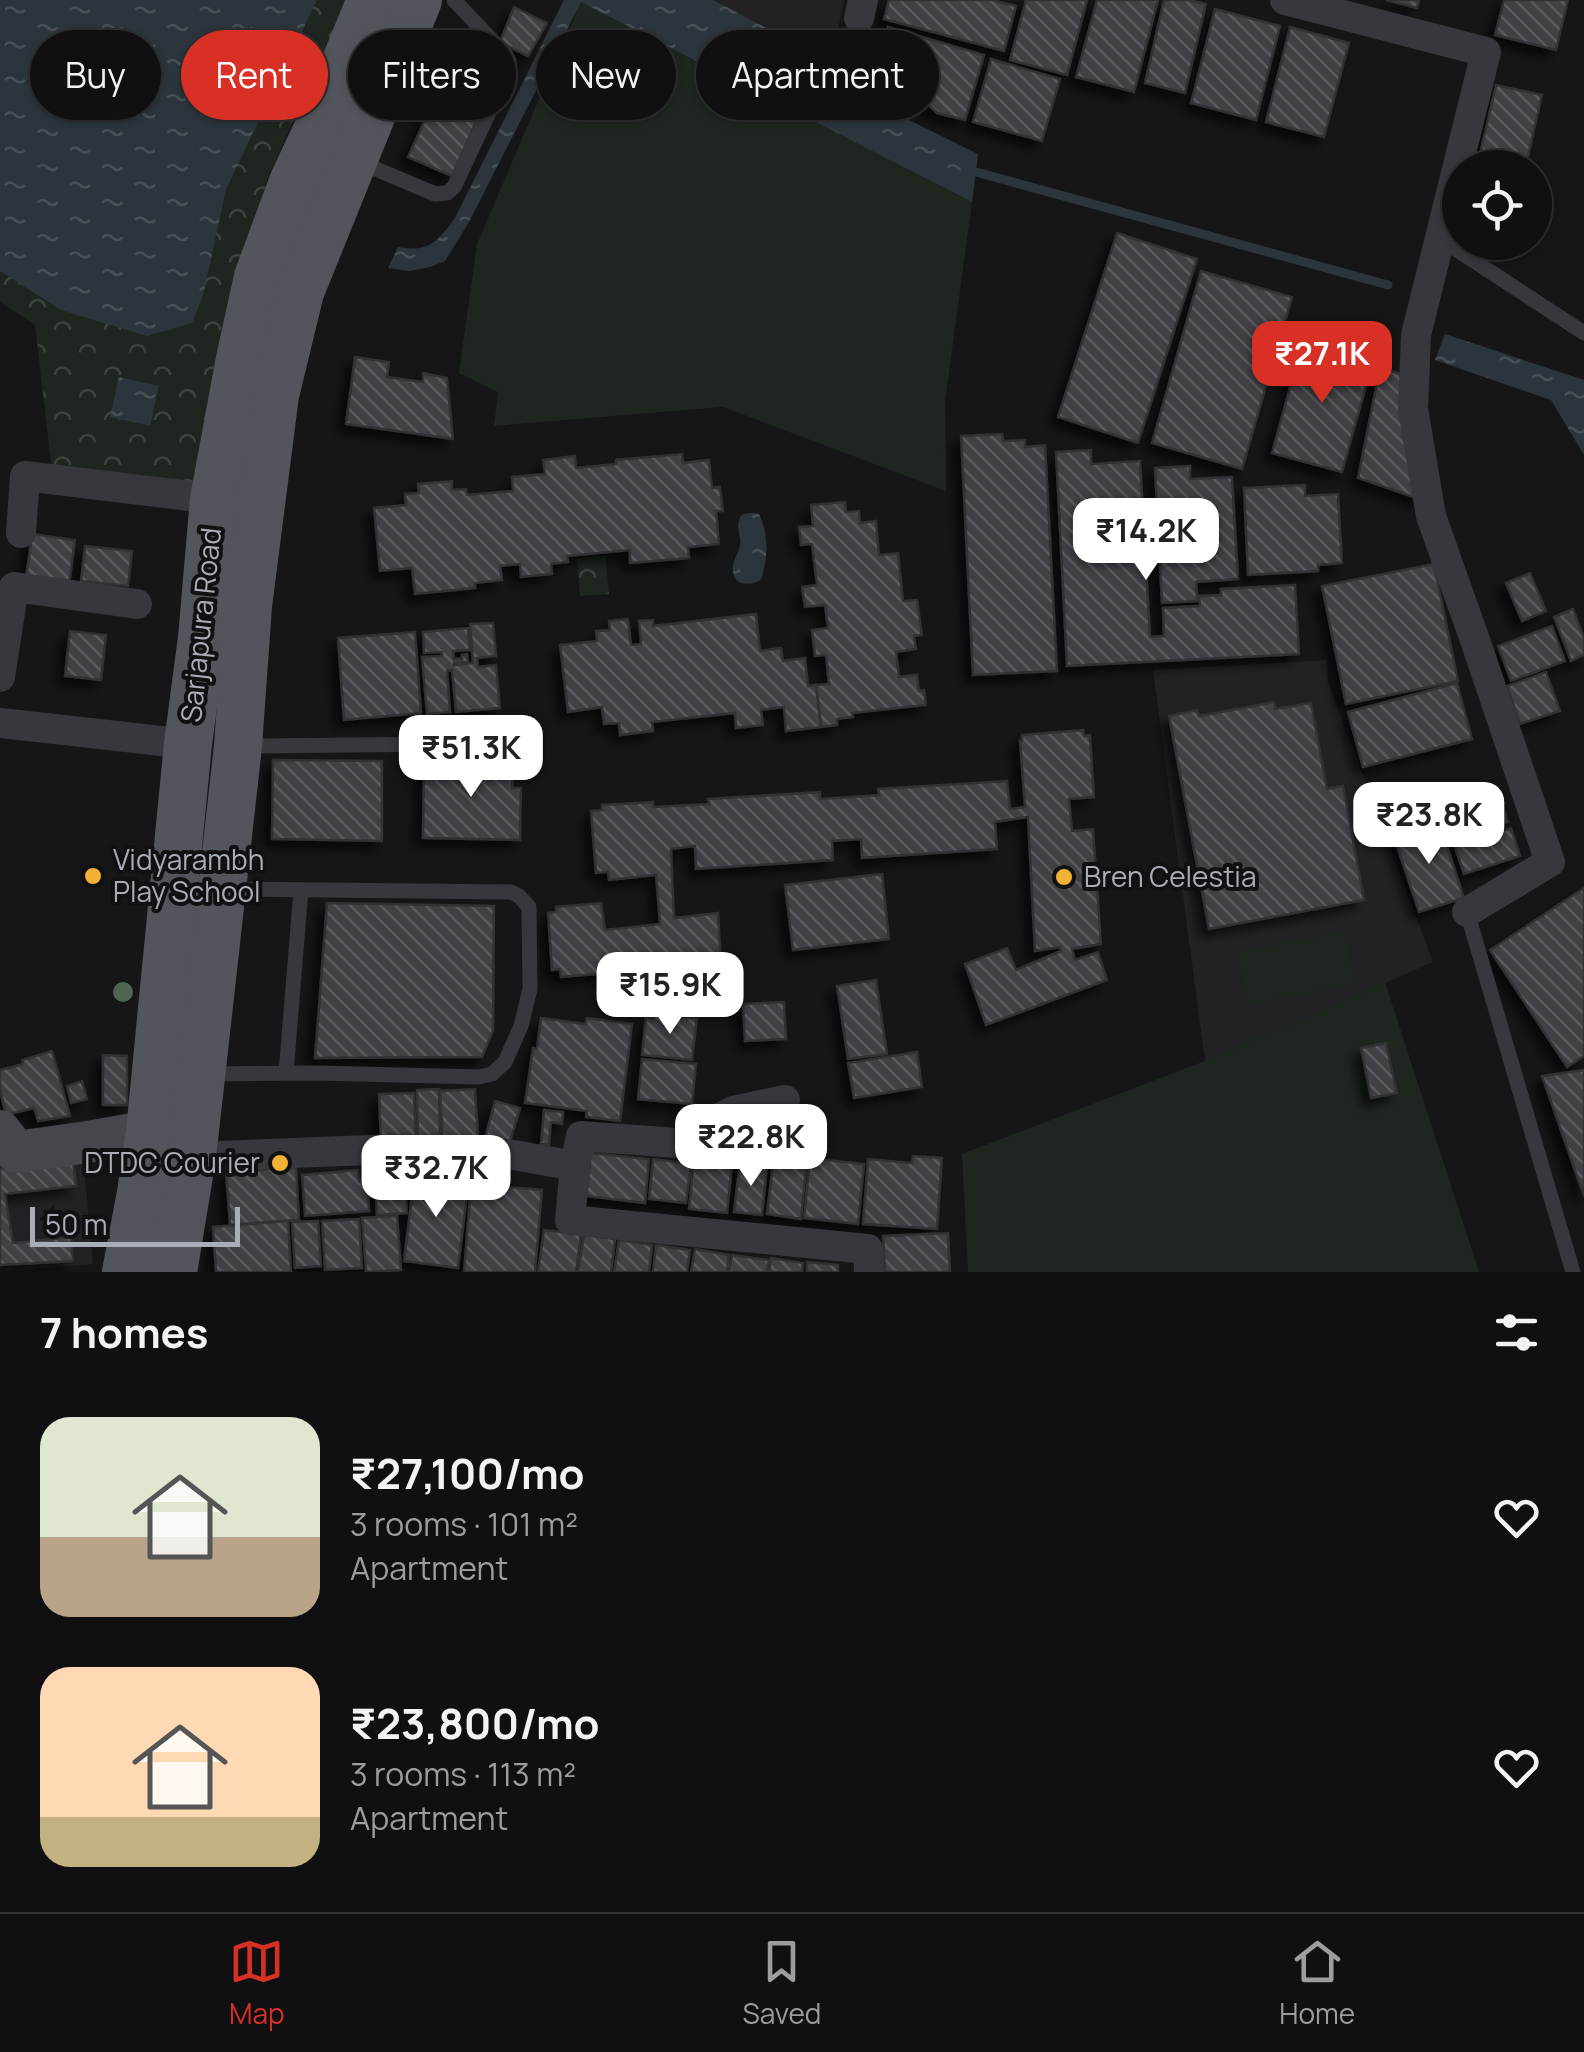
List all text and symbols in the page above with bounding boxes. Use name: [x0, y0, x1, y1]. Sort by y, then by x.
chip: Buy: [30, 30, 161, 120]
chip: Rent: [181, 30, 328, 120]
chip: Filters: [348, 30, 516, 120]
chip: New: [536, 30, 676, 120]
chip: Apartment: [696, 30, 939, 120]
map controls: [1442, 150, 1552, 260]
button: locate: [1442, 150, 1552, 260]
pin: ₹27.1K: [1241, 321, 1403, 406]
text: ₹27.1K: [1274, 331, 1370, 375]
pin: ₹14.2K: [1065, 498, 1227, 583]
text: ₹14.2K: [1095, 508, 1197, 552]
street label: Sarjapura Road: [171, 526, 229, 724]
pin: ₹51.3K: [390, 715, 552, 800]
text: ₹51.3K: [421, 725, 521, 769]
pin: ₹23.8K: [1348, 782, 1510, 867]
text: ₹23.8K: [1375, 792, 1483, 836]
place label: Vidyarambh Play School: [113, 840, 264, 910]
place label: Bren Celestia: [1084, 857, 1256, 895]
marker: Vidyarambh Play School: [82, 865, 104, 887]
marker: Bren Celestia: [1053, 866, 1075, 888]
pin: ₹15.9K: [589, 952, 751, 1037]
text: ₹15.9K: [619, 962, 721, 1006]
pin: ₹22.8K: [670, 1104, 832, 1189]
text: ₹22.8K: [697, 1114, 805, 1158]
pin: ₹32.7K: [355, 1135, 517, 1220]
place label: DTDC Courier: [84, 1143, 260, 1181]
text: ₹32.7K: [384, 1145, 488, 1189]
marker: DTDC Courier: [269, 1152, 291, 1174]
scale bar: [30, 1202, 240, 1246]
text: 50 m: [45, 1205, 108, 1243]
text: 7 homes: [40, 1303, 208, 1361]
icon: filters: [1489, 1305, 1544, 1360]
text: ₹27,100/mo: [350, 1444, 584, 1502]
icon: home: [120, 1457, 240, 1577]
icon: heart: [1489, 1490, 1544, 1545]
text: 3 rooms · 101 m²: [350, 1502, 578, 1546]
text: Apartment: [350, 1546, 508, 1590]
text: ₹23,800/mo: [350, 1694, 599, 1752]
icon: home: [120, 1707, 240, 1827]
icon: heart: [1489, 1740, 1544, 1795]
text: 3 rooms · 113 m²: [350, 1752, 576, 1796]
text: Apartment: [350, 1796, 508, 1840]
tab: Map: [229, 1934, 285, 2032]
tab: Saved: [743, 1934, 821, 2032]
tab: Home: [1279, 1934, 1355, 2032]

